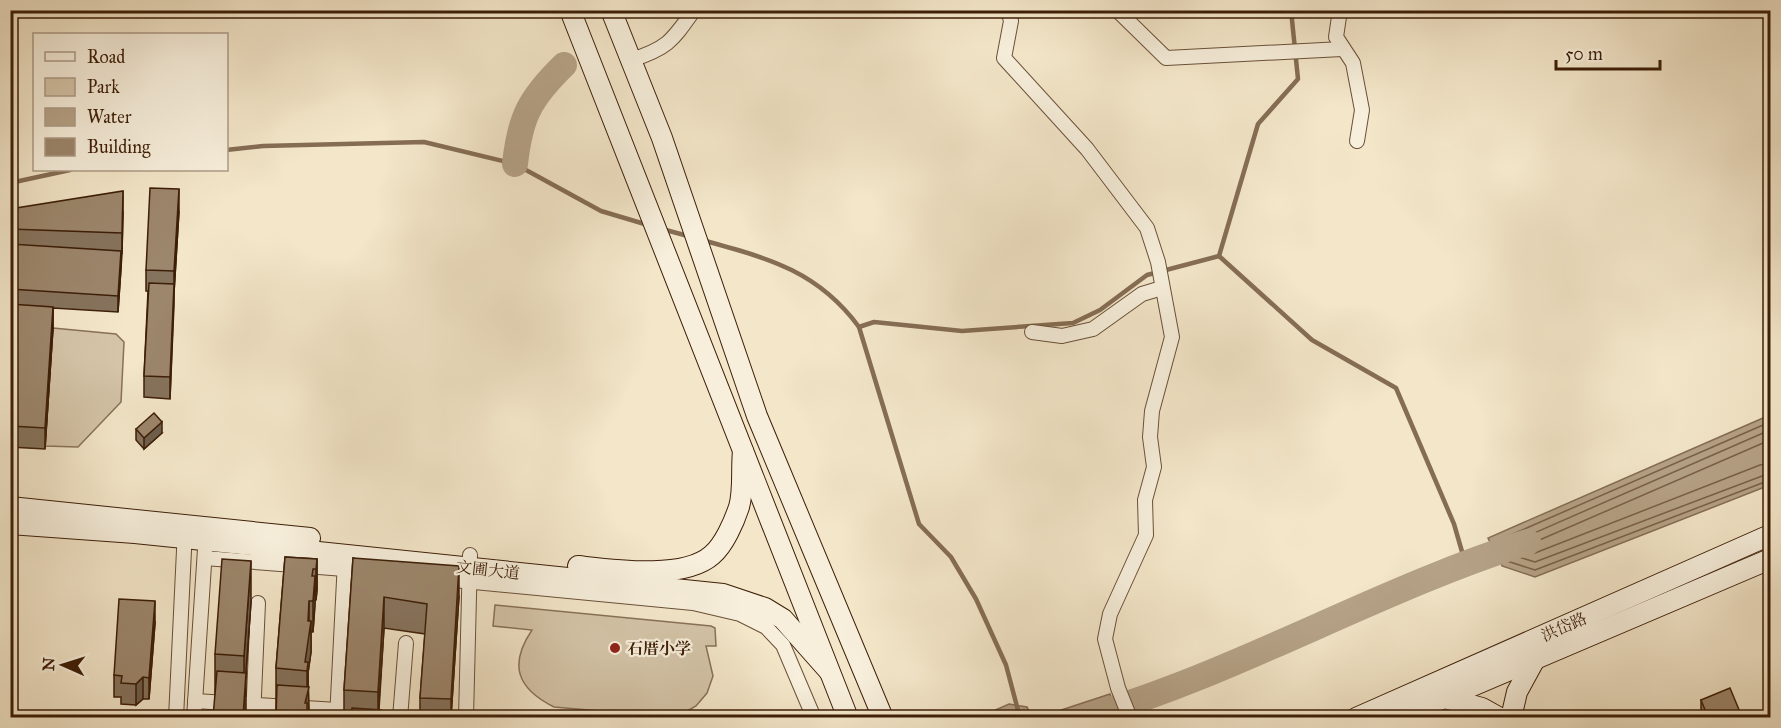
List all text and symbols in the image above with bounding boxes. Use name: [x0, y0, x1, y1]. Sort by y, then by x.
legend: [33, 33, 228, 171]
scale bar: [1556, 33, 1660, 71]
text: 50 m: [1565, 43, 1603, 65]
text: Road: [87, 46, 125, 68]
text: Park: [87, 76, 120, 98]
text: Water: [87, 106, 132, 128]
text: Building: [87, 136, 151, 159]
street label: 文圃大道: [455, 557, 521, 583]
street label: 洪岱路: [1538, 609, 1590, 645]
north arrow: [33, 635, 93, 695]
place label: 石厝小学: [627, 639, 691, 658]
marker: 石厝小学: [608, 641, 622, 655]
text: N: [39, 657, 58, 672]

